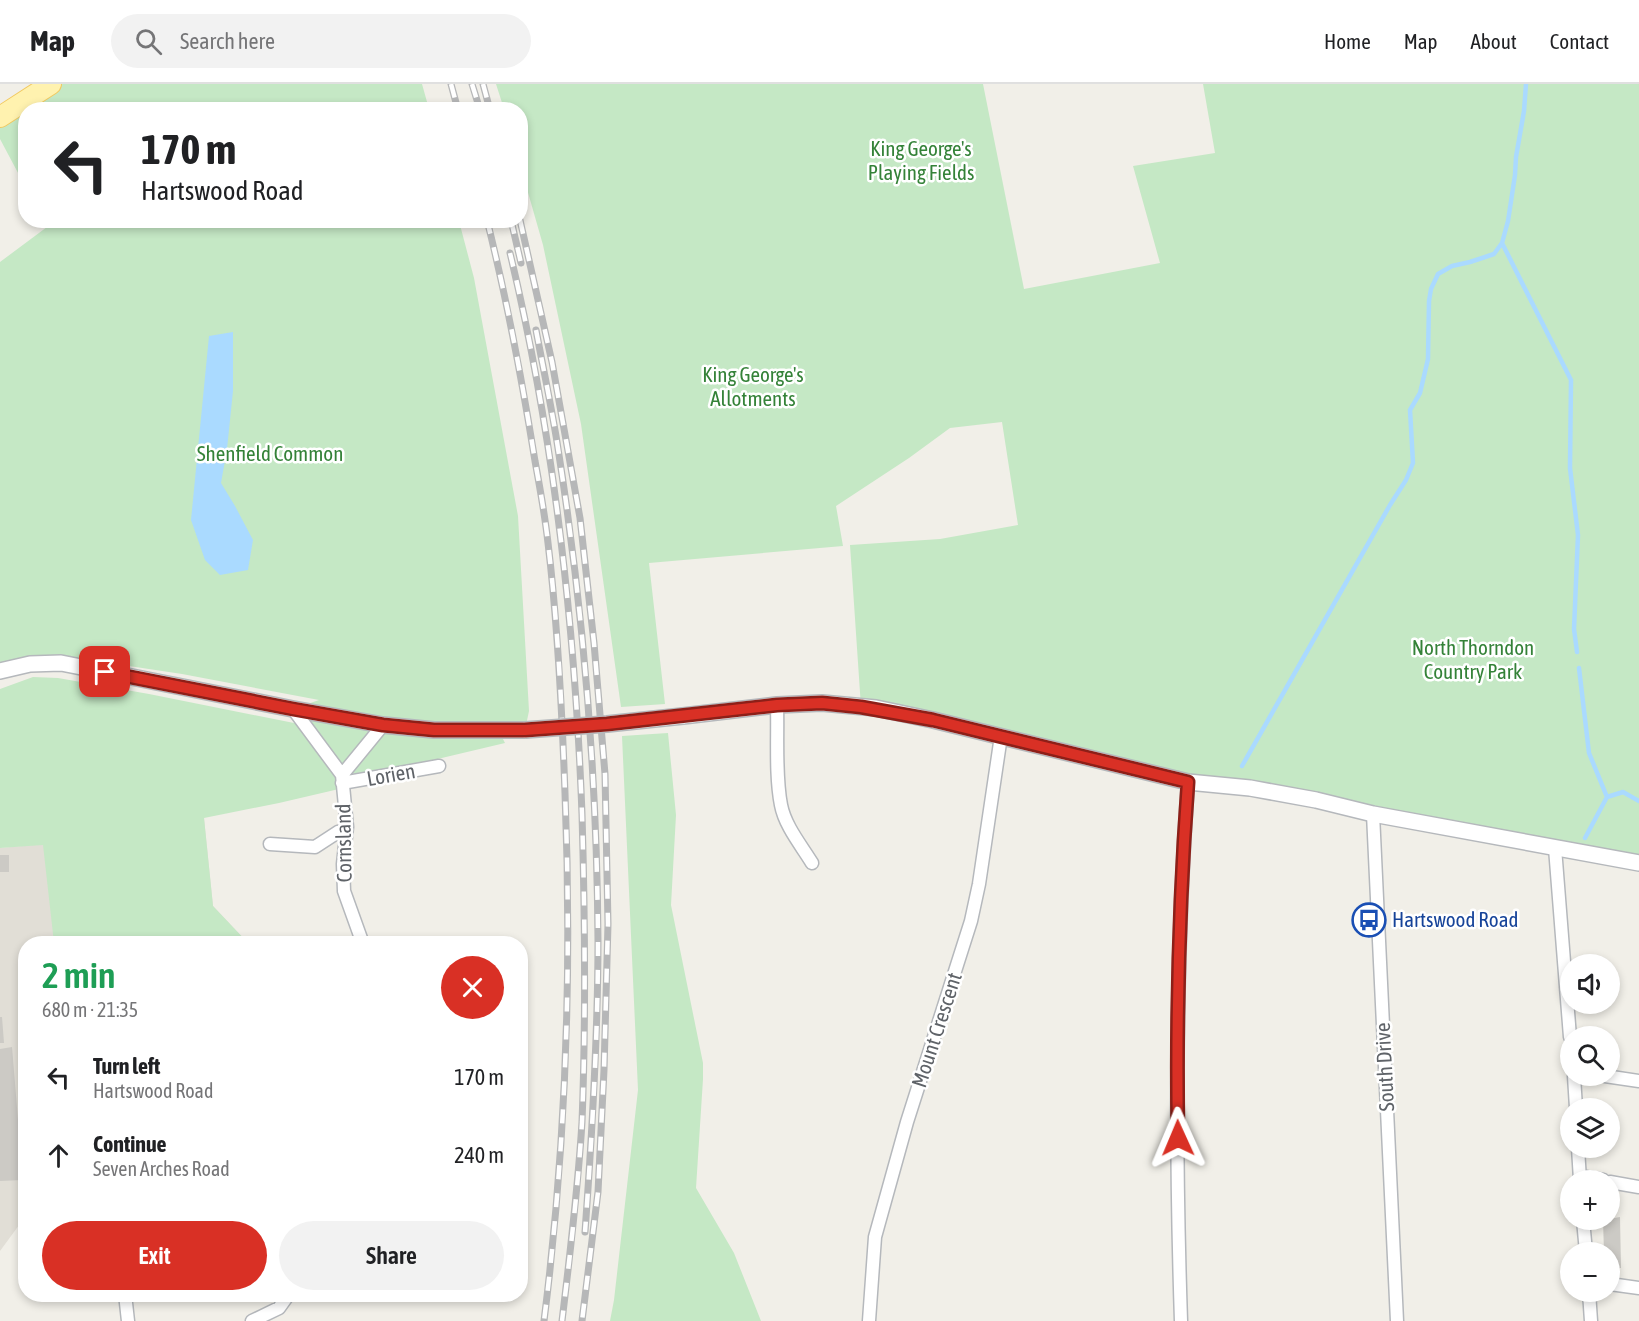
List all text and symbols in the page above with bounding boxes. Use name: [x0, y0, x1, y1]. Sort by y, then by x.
search box: [111, 14, 531, 68]
text: Map: [30, 25, 75, 57]
icon: search: [132, 25, 165, 58]
text: Search here: [180, 28, 275, 54]
text: Home: [1324, 29, 1371, 53]
text: Map: [1404, 29, 1438, 53]
text: About: [1471, 29, 1517, 53]
text: Contact: [1550, 29, 1609, 53]
text: 170 m: [141, 125, 236, 173]
icon: left: [42, 126, 120, 204]
park label: King George's Playing Fields: [868, 136, 974, 184]
text: Hartswood Road: [141, 175, 304, 206]
park label: King George's Allotments: [702, 362, 804, 410]
park label: Shenfield Common: [197, 441, 343, 465]
park label: North Thorndon Country Park: [1412, 635, 1534, 683]
pin: [79, 646, 130, 697]
icon: arrive: [88, 655, 121, 688]
street label: Lorien: [365, 758, 417, 790]
street label: Cornsland: [330, 804, 356, 883]
bus stop icon: Hartswood Road: [1351, 902, 1387, 938]
place label: Hartswood Road: [1392, 907, 1518, 931]
text: 2 min: [42, 954, 116, 996]
map controls: [1560, 954, 1620, 1302]
button: sound: [1560, 954, 1620, 1014]
button: close: [441, 956, 504, 1019]
street label: Mount Crescent: [906, 969, 966, 1090]
text: 680 m · 21:35: [42, 998, 138, 1021]
street label: South Drive: [1370, 1022, 1398, 1112]
button: search: [1560, 1026, 1620, 1086]
text: Turn left: [93, 1053, 160, 1079]
icon: left: [42, 1061, 75, 1094]
text: 170 m: [454, 1064, 504, 1090]
text: Hartswood Road: [93, 1079, 213, 1102]
button: layers: [1560, 1098, 1620, 1158]
position arrow: [1146, 1106, 1210, 1170]
text: Continue: [93, 1131, 167, 1157]
icon: ahead: [42, 1139, 75, 1172]
text: 240 m: [454, 1142, 504, 1168]
text: Seven Arches Road: [93, 1157, 230, 1180]
button: +: [1560, 1170, 1620, 1230]
button: Exit: [42, 1221, 267, 1290]
button: Share: [279, 1221, 504, 1290]
button: −: [1560, 1242, 1620, 1302]

